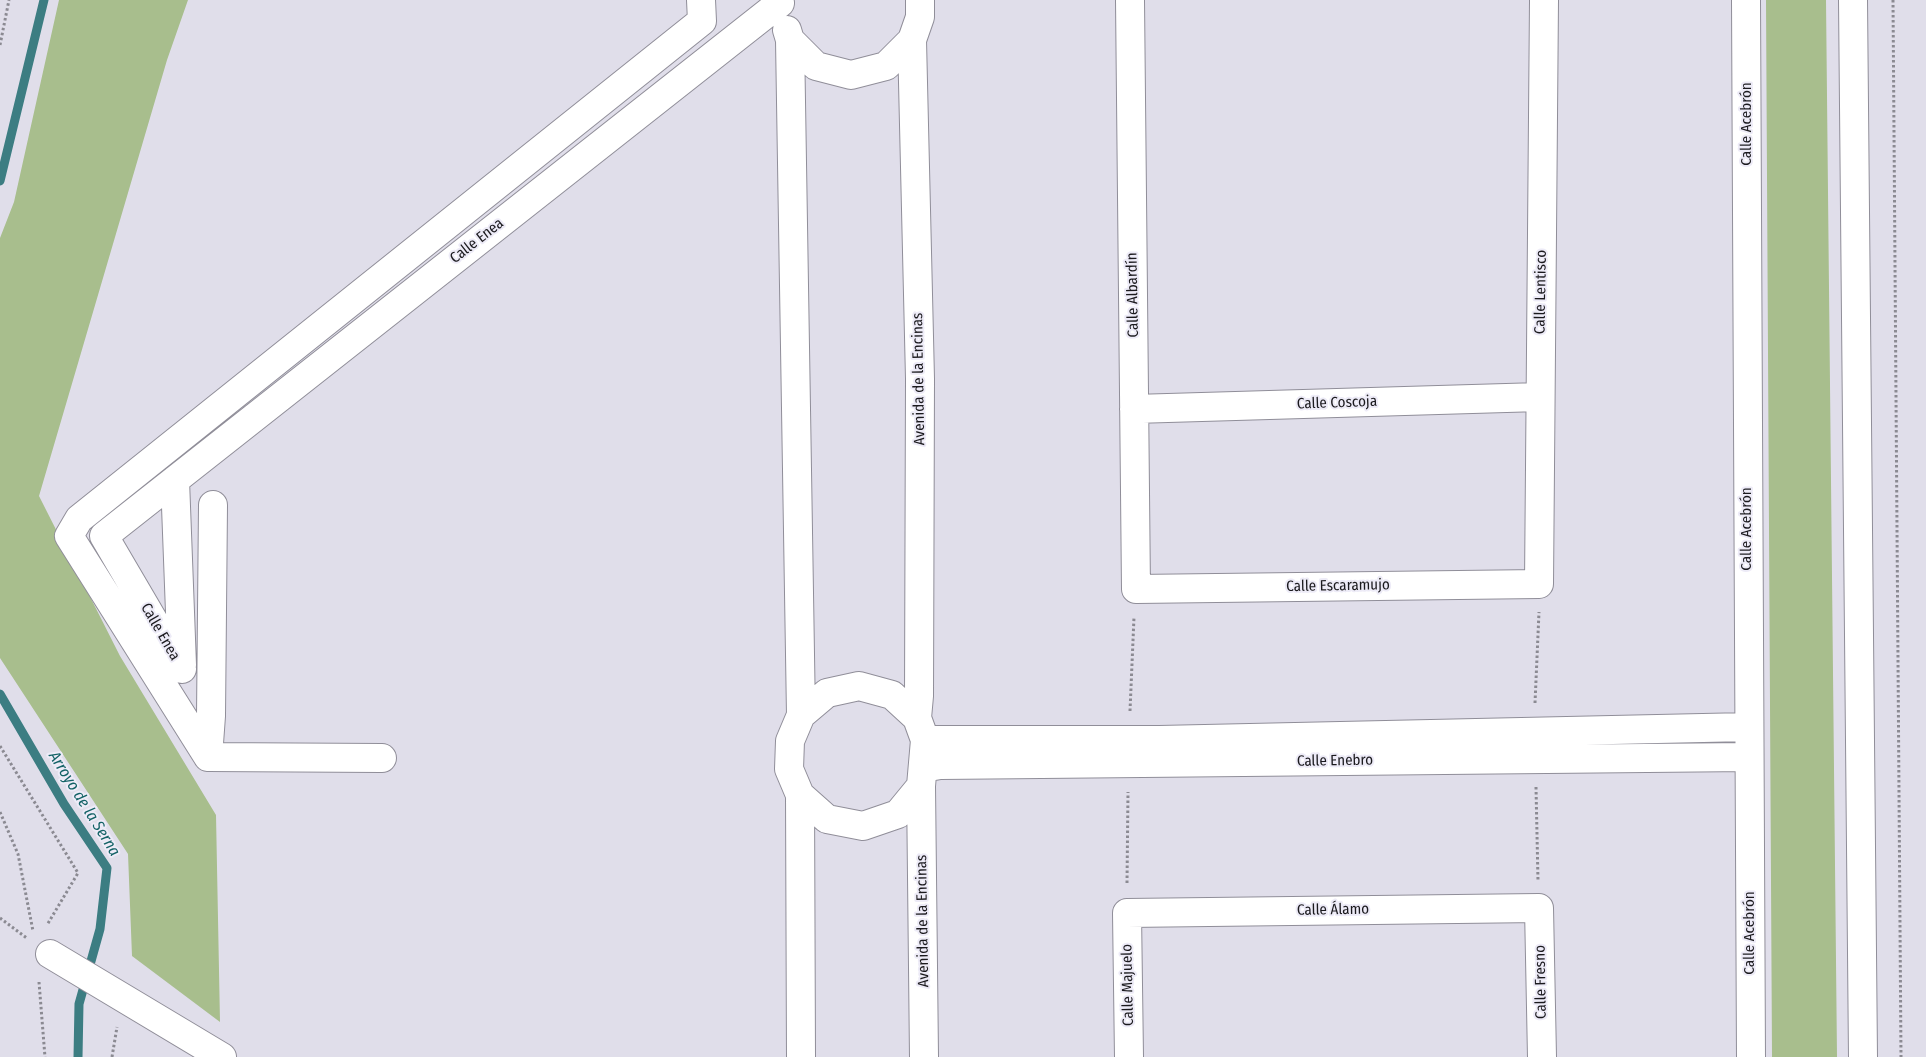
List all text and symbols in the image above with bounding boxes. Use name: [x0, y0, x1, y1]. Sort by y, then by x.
street label: Calle Acebrón: [1738, 82, 1756, 166]
street label: Calle Enea: [447, 215, 507, 267]
street label: Calle Lentisco: [1531, 250, 1551, 334]
street label: Calle Albardín: [1123, 252, 1143, 338]
street label: Avenida de la Encinas: [909, 312, 929, 446]
street label: Calle Coscoja: [1297, 393, 1377, 413]
street label: Calle Acebrón: [1738, 487, 1756, 571]
street label: Calle Escaramujo: [1286, 576, 1390, 596]
street label: Calle Enea: [136, 600, 184, 664]
water label: Arroyo de la Serna: [44, 748, 124, 860]
street label: Calle Enebro: [1297, 751, 1373, 771]
street label: Avenida de la Encinas: [913, 854, 933, 988]
street label: Calle Acebrón: [1741, 891, 1759, 975]
street label: Calle Álamo: [1297, 900, 1369, 920]
street label: Calle Majuelo: [1118, 944, 1138, 1026]
street label: Calle Fresno: [1531, 945, 1551, 1019]

